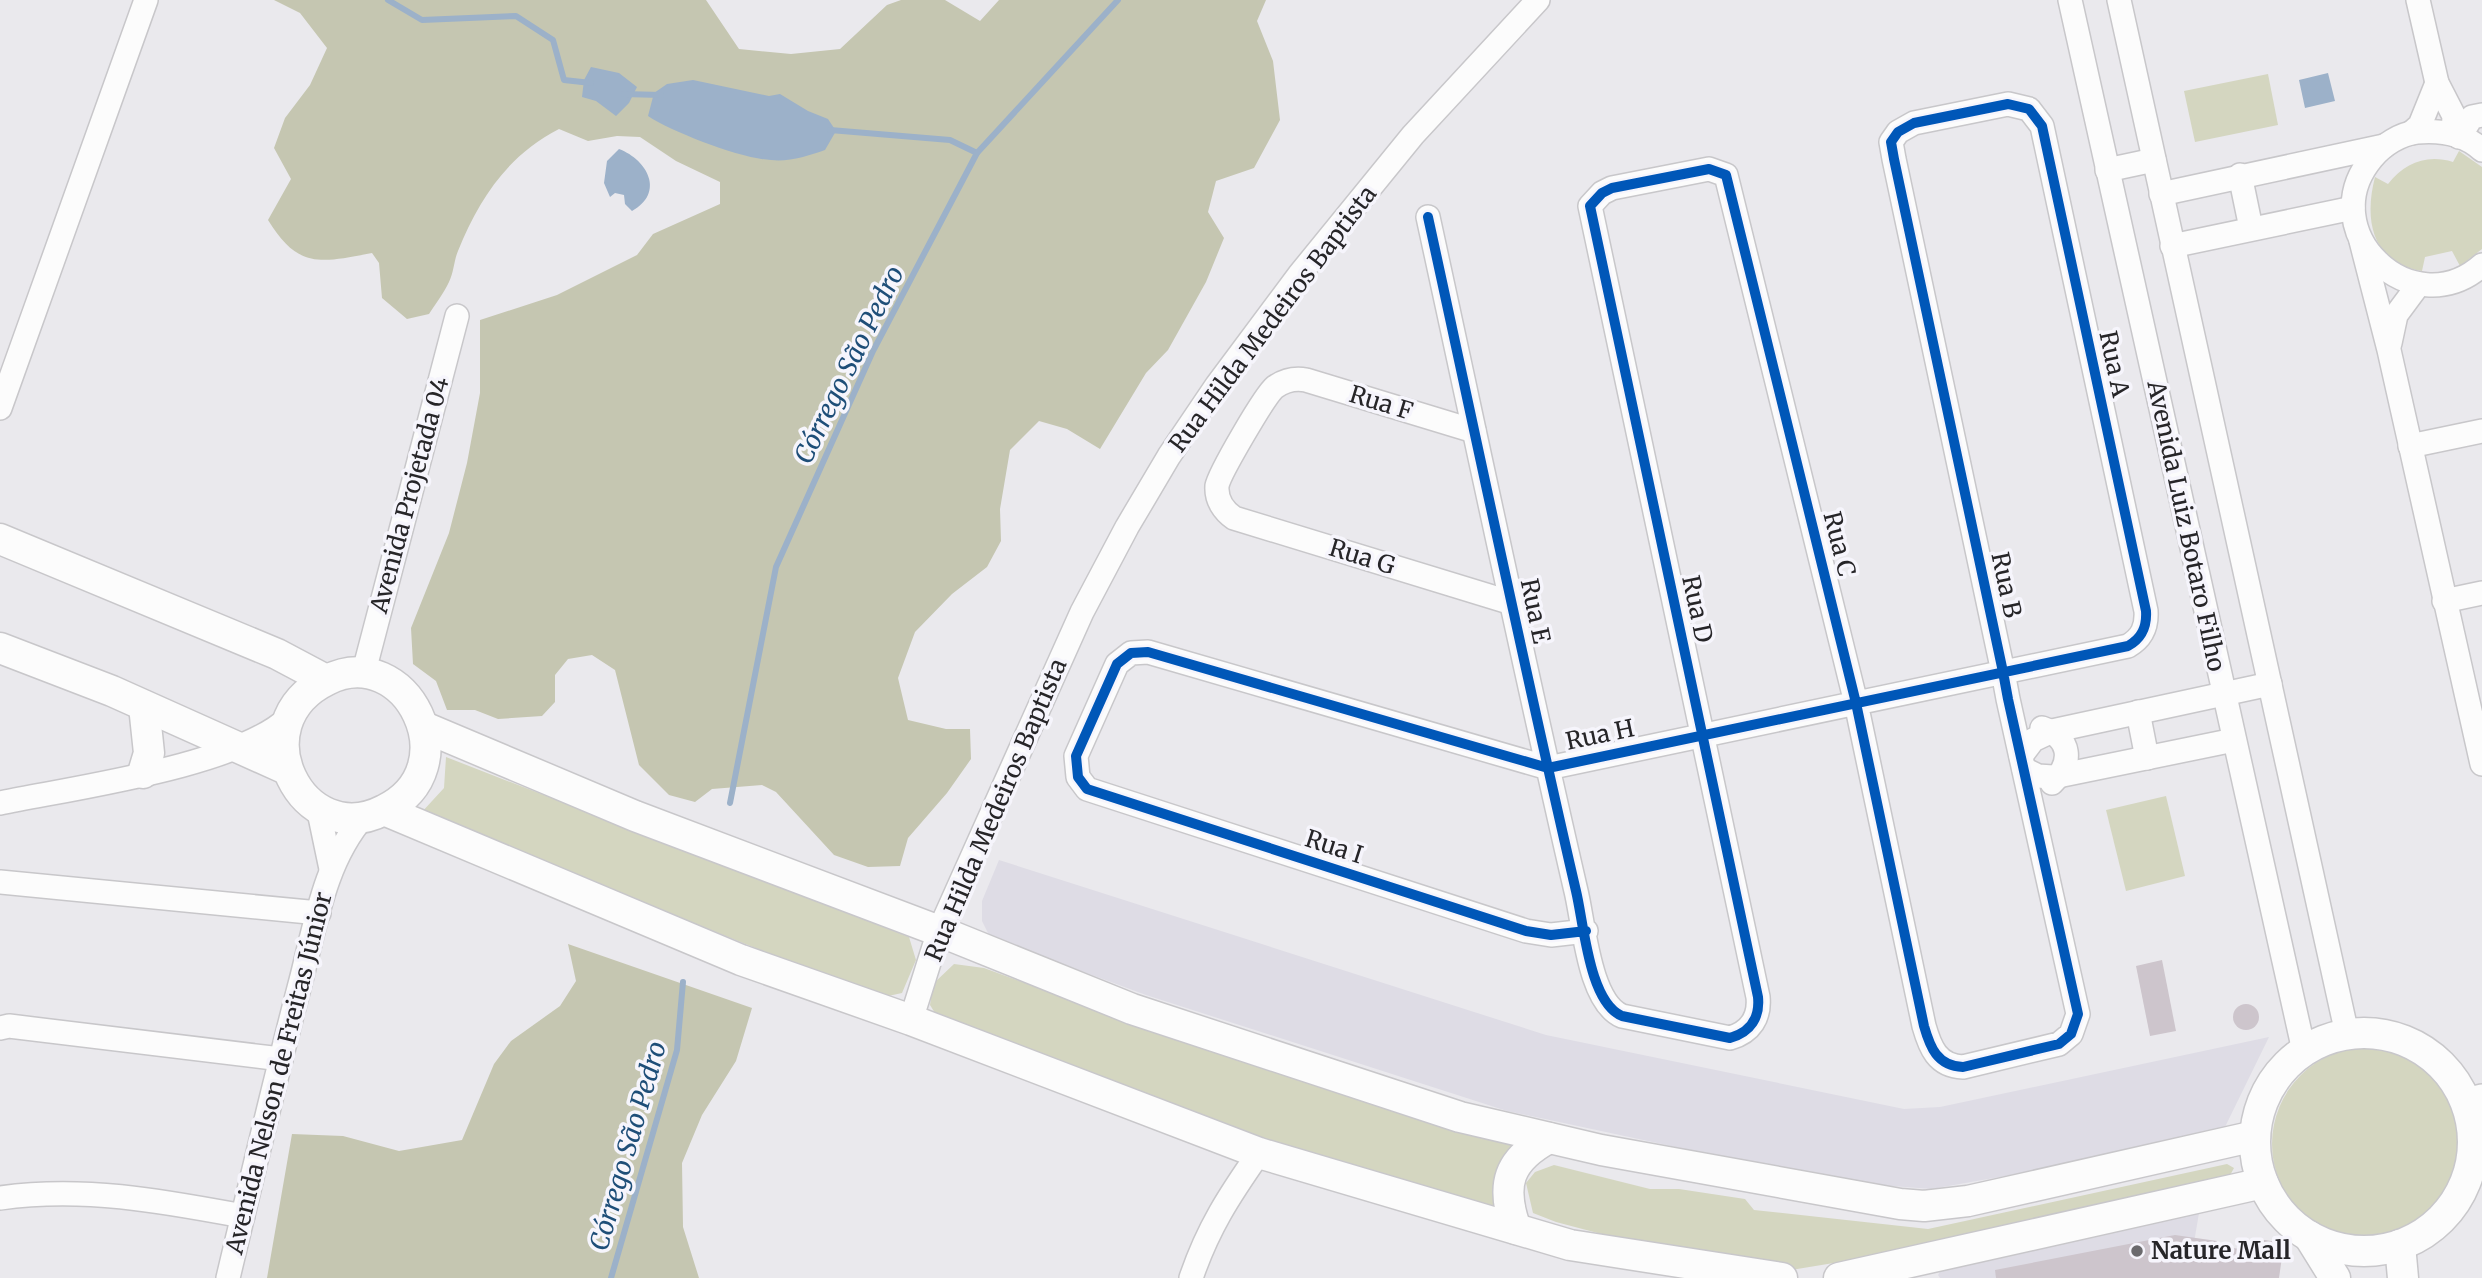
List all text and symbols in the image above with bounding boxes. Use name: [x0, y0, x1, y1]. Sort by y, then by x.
street label: Rua Hilda Medeiros Baptista: [1162, 179, 1383, 458]
water label: Córrego São Pedro: [786, 260, 911, 469]
street label: Rua A: [2092, 328, 2137, 401]
street label: Avenida Projetada 04: [363, 373, 456, 617]
street label: Avenida Luiz Botaro Filho: [2140, 377, 2232, 674]
street label: Rua F: [1346, 378, 1417, 427]
street label: Rua C: [1816, 508, 1862, 579]
street label: Rua G: [1325, 532, 1399, 581]
street label: Rua B: [1984, 549, 2029, 620]
street label: Rua D: [1675, 572, 1720, 645]
street label: Rua E: [1514, 576, 1558, 647]
street label: Rua Hilda Medeiros Baptista: [918, 654, 1074, 966]
street label: Rua H: [1563, 712, 1637, 757]
street label: Rua I: [1301, 823, 1367, 870]
street label: Avenida Nelson de Freitas Júnior: [218, 888, 339, 1258]
water label: Córrego São Pedro: [582, 1037, 673, 1254]
place label: Nature Mall: [2151, 1235, 2291, 1266]
marker: Nature Mall: [2129, 1243, 2145, 1259]

